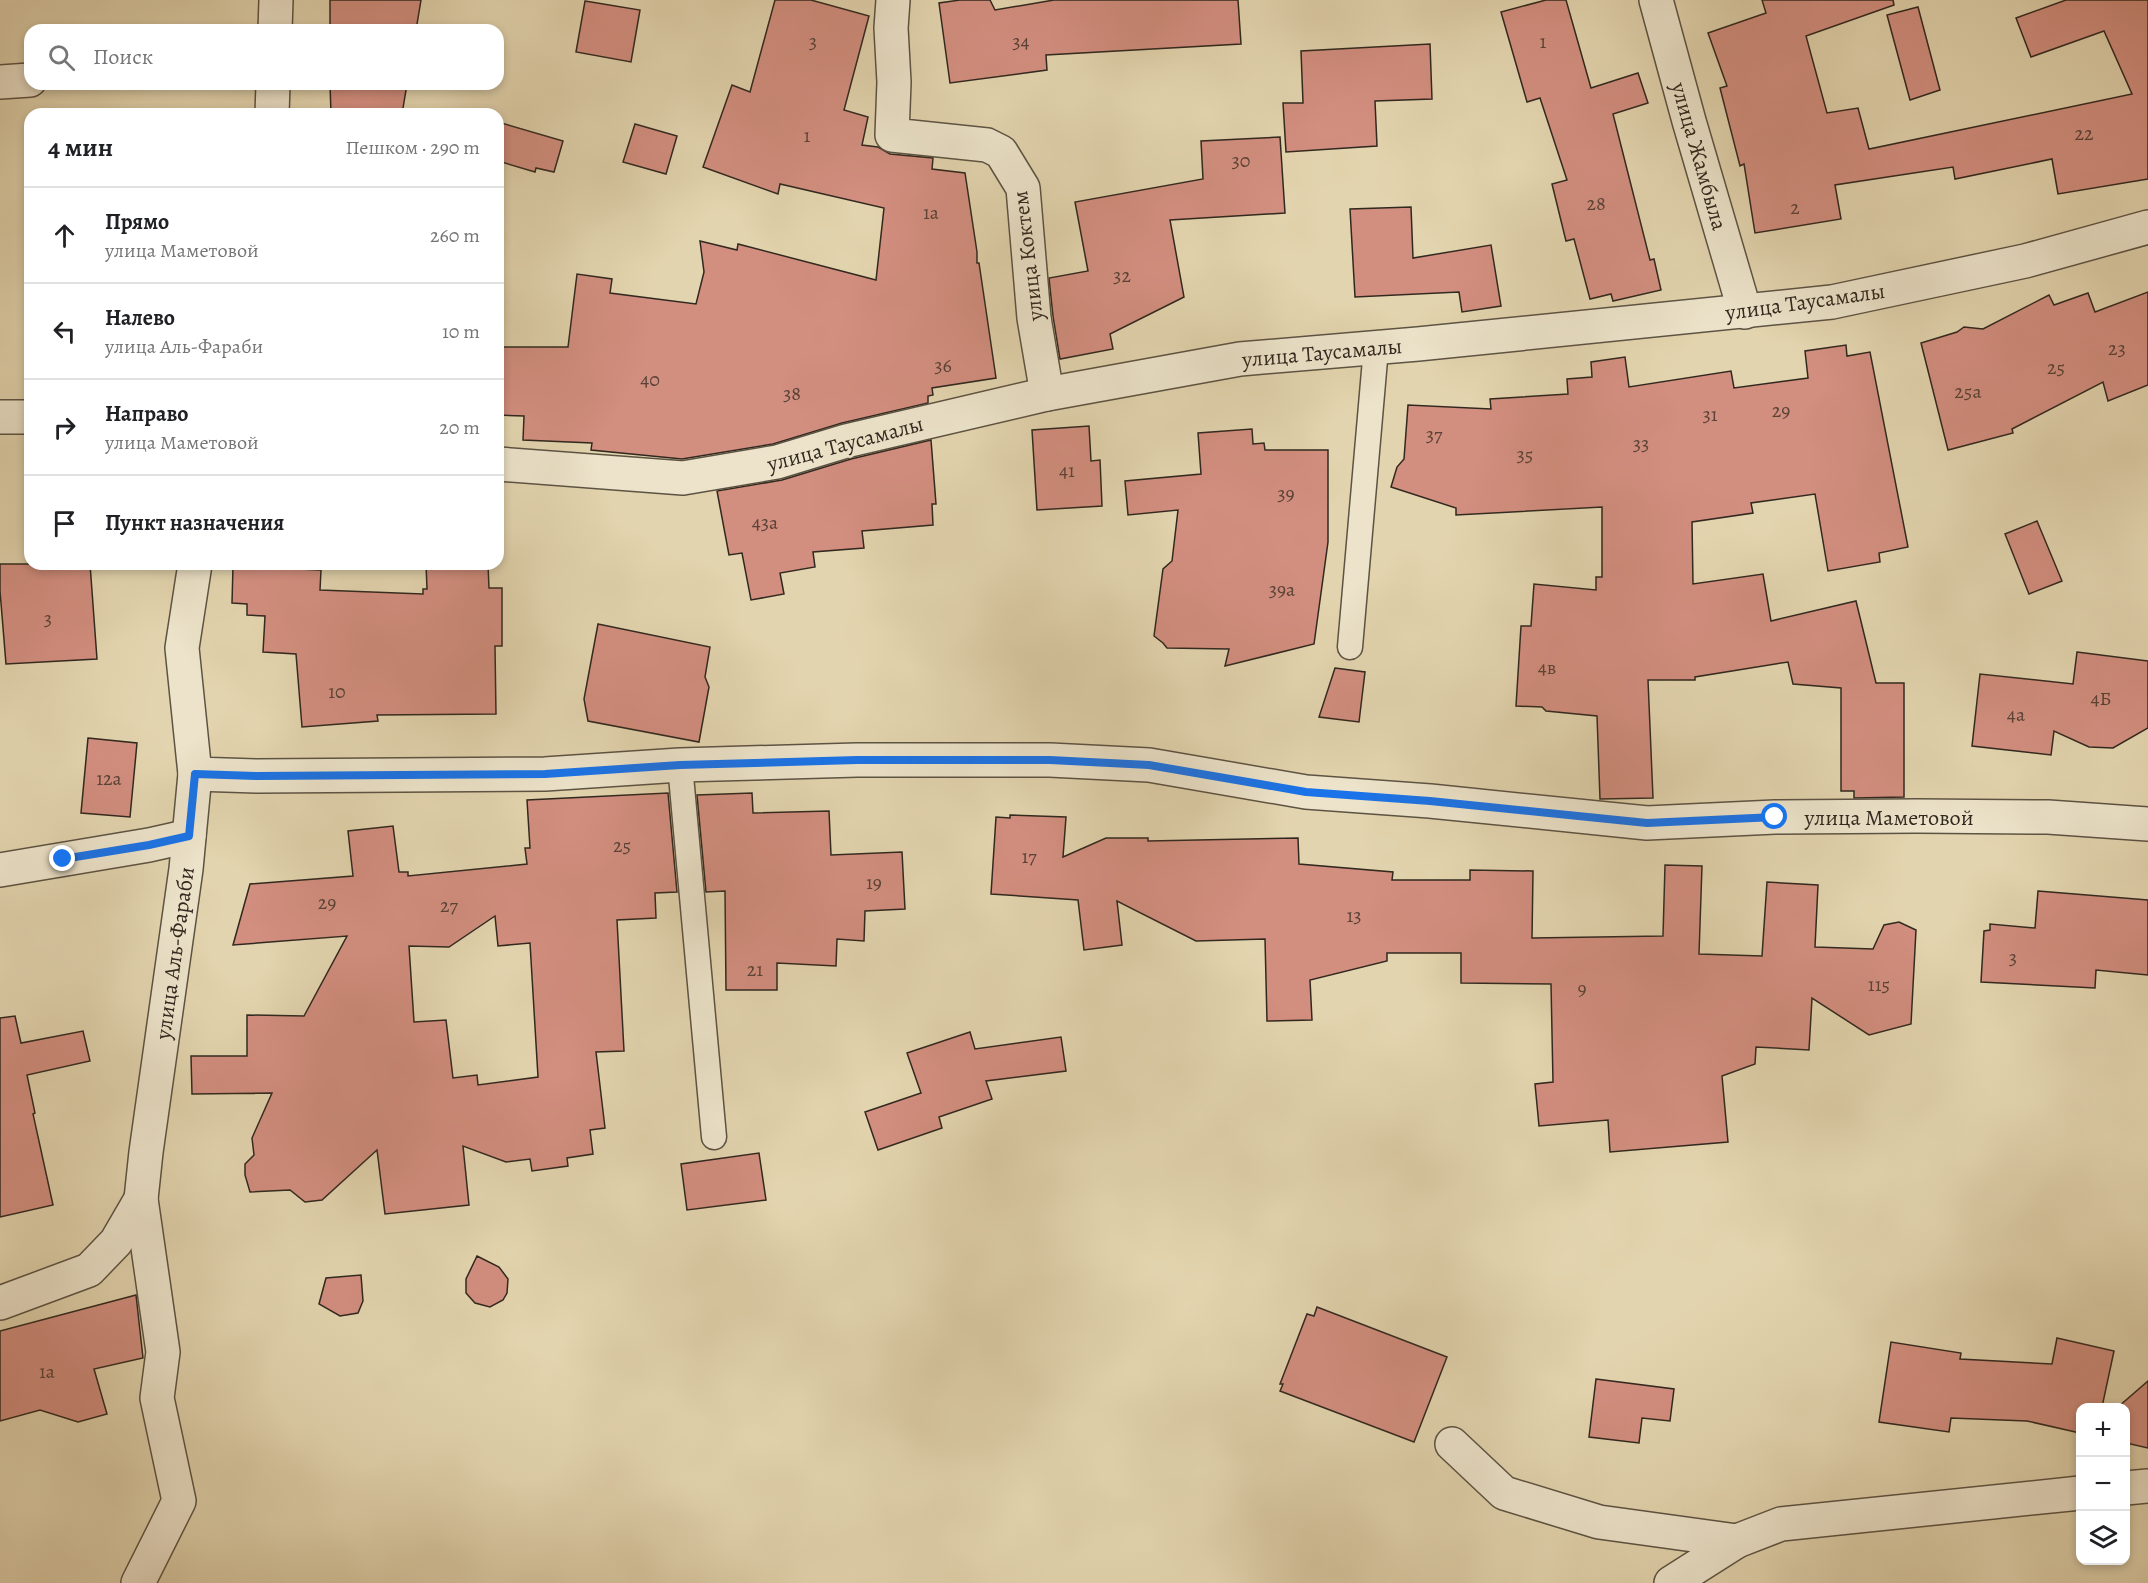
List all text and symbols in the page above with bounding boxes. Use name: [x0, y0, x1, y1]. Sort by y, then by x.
search box: [24, 24, 504, 90]
house number: 3: [809, 28, 817, 55]
house number: 34: [1012, 28, 1030, 55]
house number: 1: [1540, 28, 1547, 55]
icon: search: [45, 41, 78, 74]
text: Поиск: [93, 42, 153, 72]
street label: улица Жамбыла: [1663, 78, 1735, 235]
house number: 22: [2075, 120, 2094, 147]
house number: 1: [804, 122, 811, 149]
text: 4 мин: [48, 130, 113, 165]
text: Пешком · 290 m: [345, 134, 480, 161]
house number: 30: [1232, 147, 1250, 174]
street label: улица Коктем: [1005, 189, 1051, 324]
house number: 28: [1586, 190, 1606, 217]
house number: 2: [1790, 194, 1800, 221]
house number: 1а: [923, 199, 940, 226]
text: Прямо: [105, 207, 169, 237]
icon: ahead: [48, 219, 81, 252]
text: 260 m: [430, 222, 480, 249]
text: улица Маметовой: [105, 237, 259, 264]
house number: 32: [1113, 262, 1131, 289]
street label: улица Таусамалы: [1722, 276, 1887, 328]
text: Налево: [105, 303, 175, 333]
icon: left: [48, 315, 81, 348]
text: 10 m: [442, 318, 480, 345]
street label: улица Таусамалы: [1240, 331, 1403, 375]
text: улица Аль-Фараби: [105, 333, 263, 360]
house number: 23: [2108, 335, 2126, 362]
house number: 36: [934, 352, 952, 379]
house number: 25: [2047, 354, 2065, 381]
house number: 40: [640, 366, 660, 393]
house number: 25а: [1954, 378, 1982, 405]
house number: 38: [783, 380, 801, 407]
house number: 29: [1772, 397, 1790, 424]
text: Направо: [105, 399, 188, 429]
house number: 31: [1702, 401, 1718, 428]
street label: улица Таусамалы: [763, 409, 927, 480]
icon: right: [48, 411, 81, 444]
text: 20 m: [439, 414, 480, 441]
house number: 37: [1426, 421, 1443, 448]
text: улица Маметовой: [105, 429, 259, 456]
house number: 33: [1633, 430, 1649, 457]
house number: 35: [1517, 441, 1533, 468]
house number: 41: [1059, 457, 1075, 484]
house number: 39: [1277, 480, 1295, 507]
icon: arrive: [48, 507, 81, 540]
text: Пункт назначения: [105, 508, 284, 538]
house number: 43а: [752, 509, 779, 536]
house number: 39а: [1269, 576, 1296, 603]
house number: 3: [44, 605, 52, 632]
house number: 4в: [1538, 654, 1556, 681]
house number: 10: [328, 678, 346, 705]
house number: 4Б: [2091, 685, 2111, 712]
house number: 4а: [2007, 701, 2026, 728]
house number: 12а: [96, 765, 123, 792]
route start: [1761, 803, 1787, 829]
street label: улица Маметовой: [1803, 803, 1974, 833]
house number: 25: [613, 832, 631, 859]
house number: 17: [1021, 843, 1037, 870]
route end: [49, 845, 75, 871]
street label: улица Аль-Фараби: [148, 865, 202, 1042]
house number: 19: [866, 869, 882, 896]
house number: 29: [318, 889, 336, 916]
house number: 27: [440, 892, 459, 919]
house number: 13: [1346, 902, 1362, 929]
house number: 3: [2009, 944, 2017, 971]
house number: 21: [747, 956, 763, 983]
house number: 115: [1868, 971, 1890, 998]
house number: 9: [1577, 975, 1587, 1002]
house number: 1а: [39, 1358, 56, 1385]
map controls: [2076, 1403, 2130, 1565]
button: +: [2076, 1403, 2130, 1457]
button: −: [2076, 1457, 2130, 1511]
button: layers: [2076, 1511, 2130, 1565]

